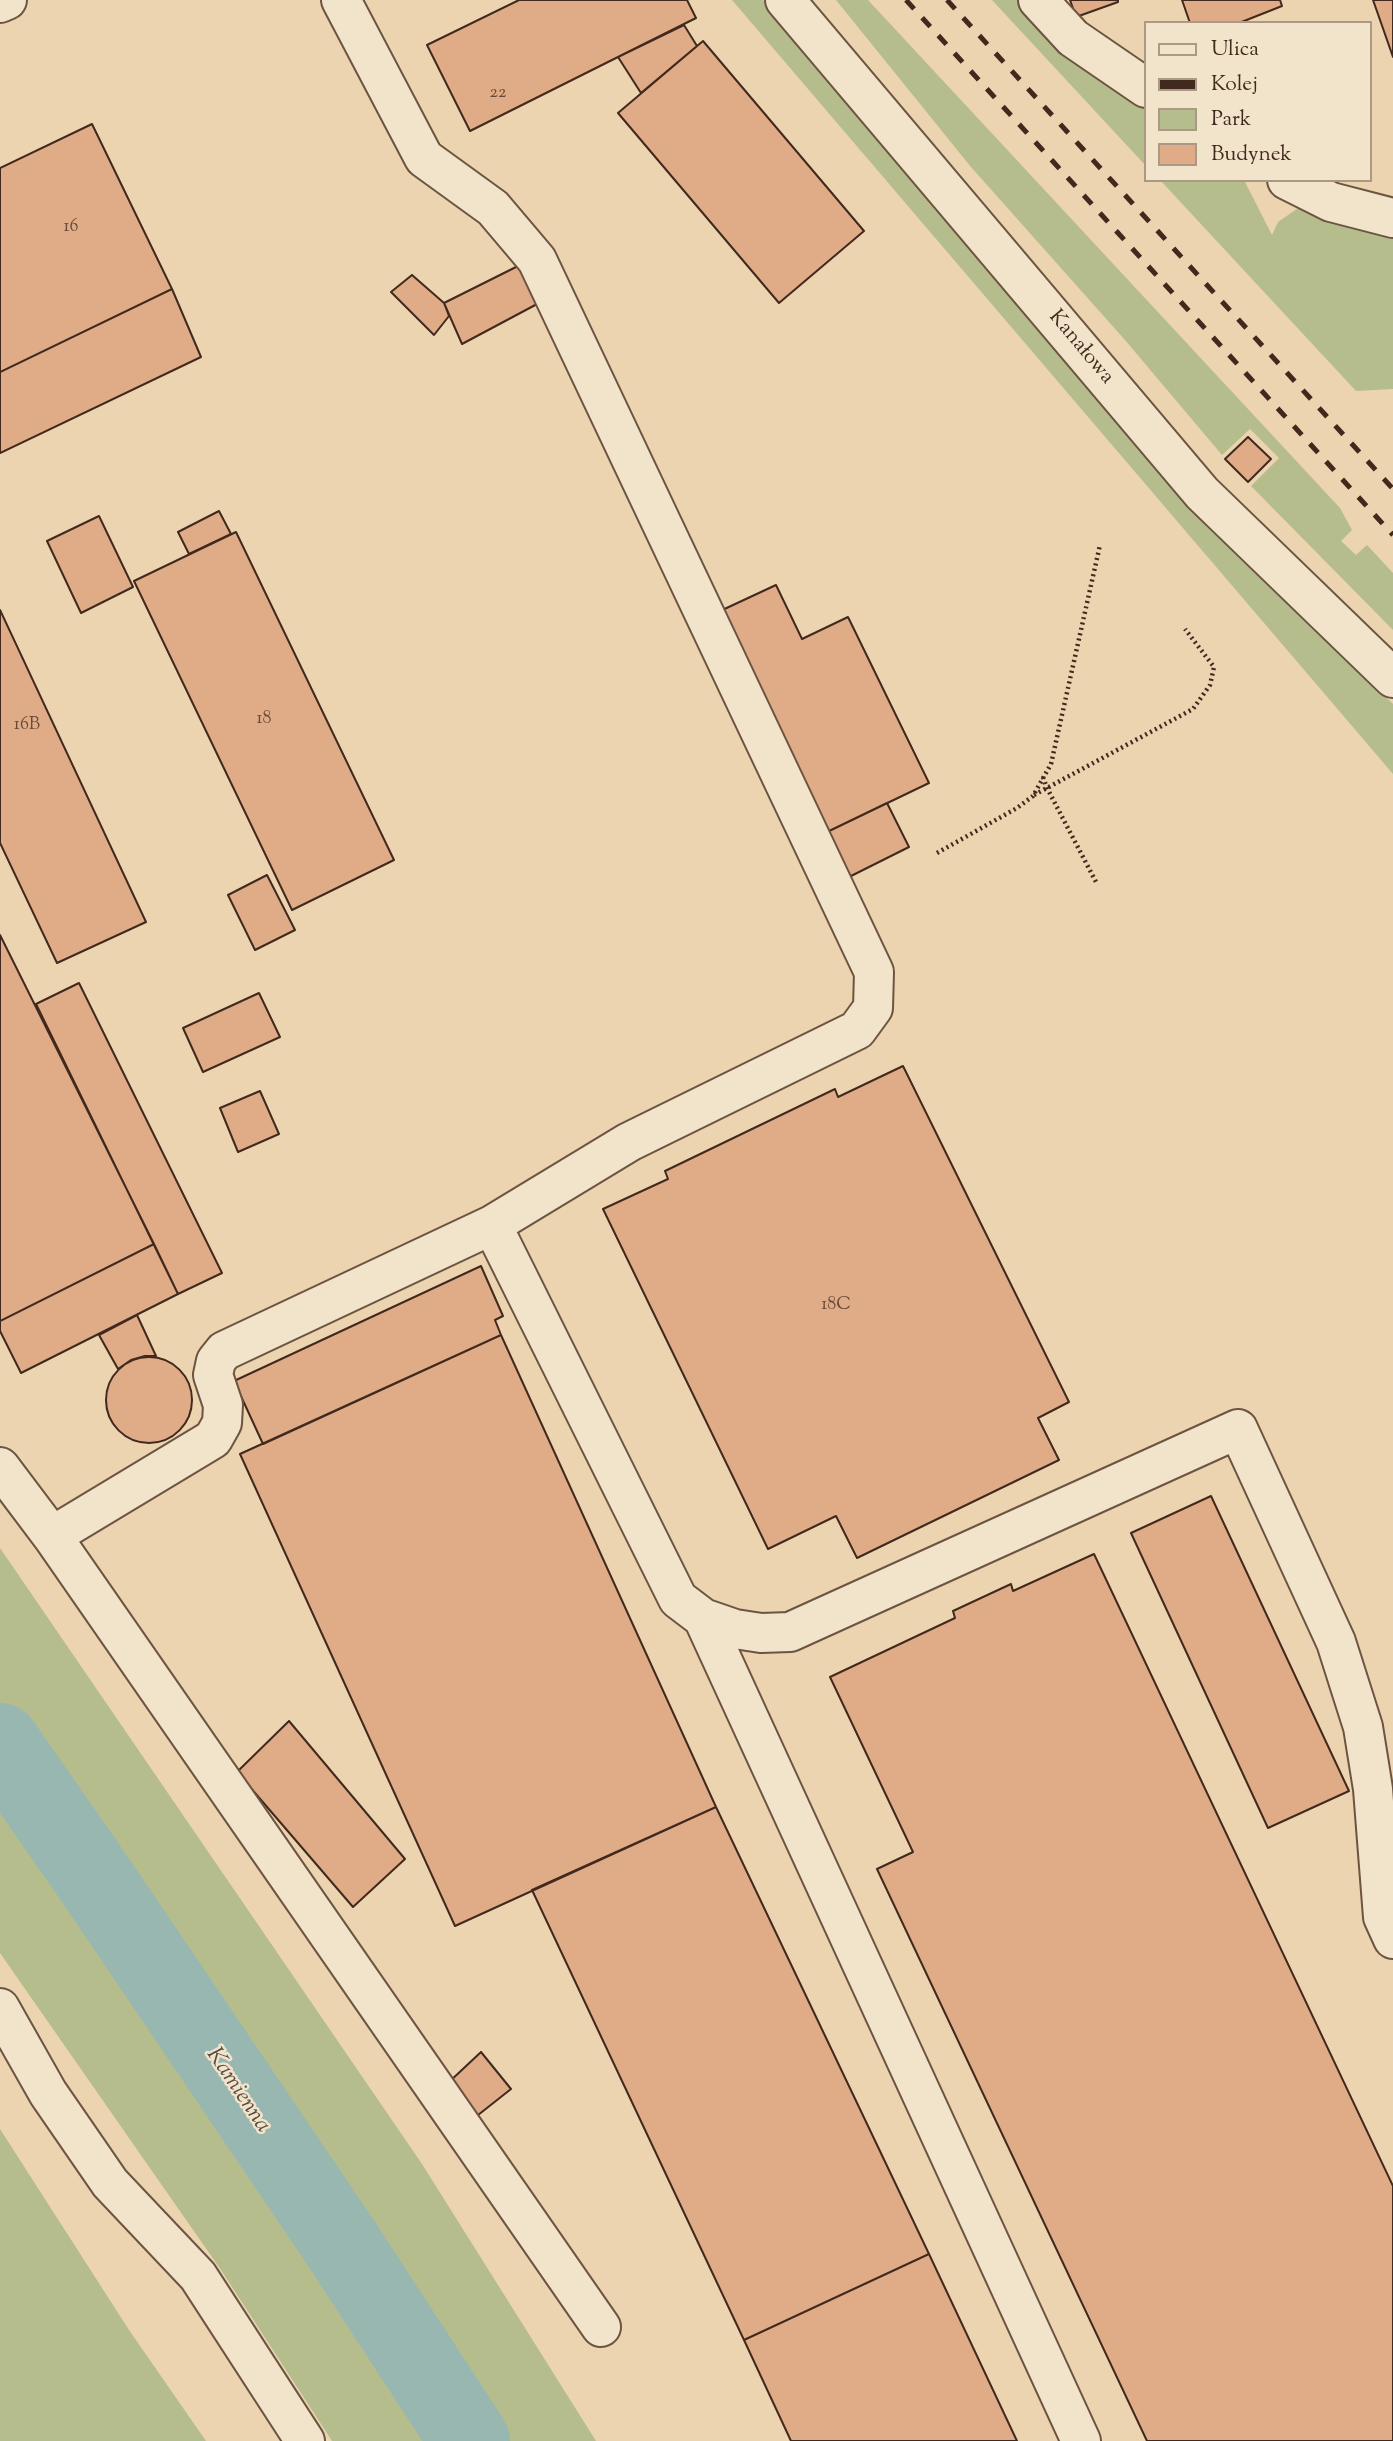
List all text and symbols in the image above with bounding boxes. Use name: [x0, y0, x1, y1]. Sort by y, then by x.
legend: [1144, 21, 1372, 182]
text: Ulica: [1211, 35, 1259, 65]
text: Kolej: [1211, 70, 1258, 100]
house number: 22: [490, 83, 506, 105]
text: Park: [1211, 105, 1251, 135]
text: Budynek: [1211, 140, 1292, 170]
house number: 16: [63, 217, 79, 239]
street label: Kanałowa: [1042, 306, 1118, 390]
house number: 18: [256, 709, 272, 731]
house number: 16B: [14, 715, 40, 737]
house number: 18C: [821, 1295, 851, 1317]
water label: Kamienna: [199, 2043, 275, 2139]

